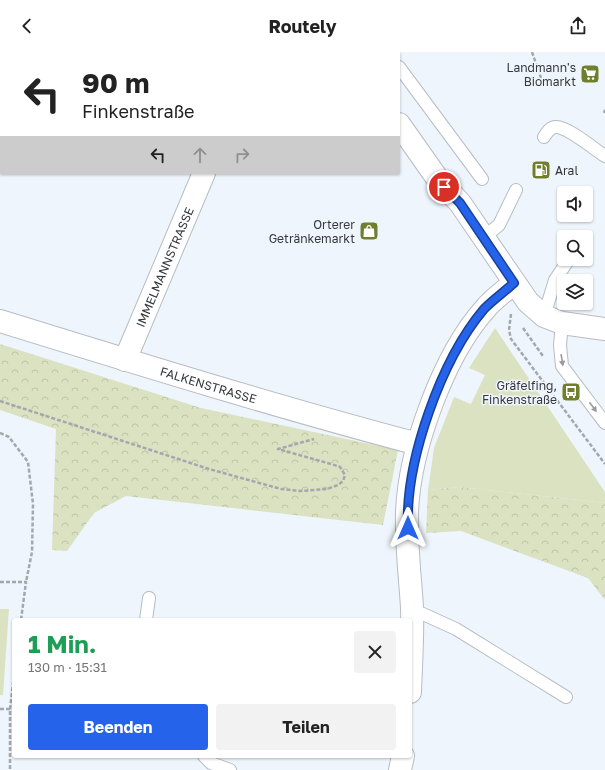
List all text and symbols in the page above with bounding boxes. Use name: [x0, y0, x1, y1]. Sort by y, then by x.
icon: back: [16, 15, 38, 37]
text: Routely: [268, 15, 337, 37]
icon: share: [567, 15, 589, 37]
place label: Landmann's Biomarkt: [506, 60, 576, 89]
supermarket icon: Landmann's Biomarkt: [579, 63, 601, 85]
text: 90 m: [82, 66, 149, 99]
icon: left: [16, 68, 68, 120]
text: Finkenstraße: [82, 100, 195, 122]
icon: left: [147, 144, 169, 166]
icon: ahead: [189, 144, 211, 166]
icon: right: [231, 144, 253, 166]
fuel station icon: Aral: [530, 159, 552, 181]
place label: Aral: [555, 163, 578, 178]
pin: [427, 170, 461, 204]
icon: arrive: [433, 176, 455, 198]
map controls: [557, 186, 593, 310]
button: sound: [557, 186, 593, 222]
street label: IMMELMANNSTRASSE: [132, 205, 196, 329]
place label: Orterer Getränkemarkt: [269, 217, 355, 246]
shop icon: Orterer Getränkemarkt: [358, 220, 380, 242]
button: search: [557, 230, 593, 266]
button: layers: [557, 274, 593, 310]
one-way arrow: [559, 354, 565, 366]
street label: FALKENSTRASSE: [159, 363, 258, 406]
place label: Gräfelfing, Finkenstraße: [482, 378, 557, 407]
bus stop icon: Gräfelfing, Finkenstraße: [560, 381, 582, 403]
one-way arrow: [589, 402, 597, 413]
position arrow: [387, 507, 429, 549]
text: 1 Min.: [28, 629, 97, 658]
button: close: [354, 631, 396, 673]
text: 130 m · 15:31: [28, 659, 107, 675]
button: Beenden: [28, 704, 208, 750]
button: Teilen: [216, 704, 396, 750]

